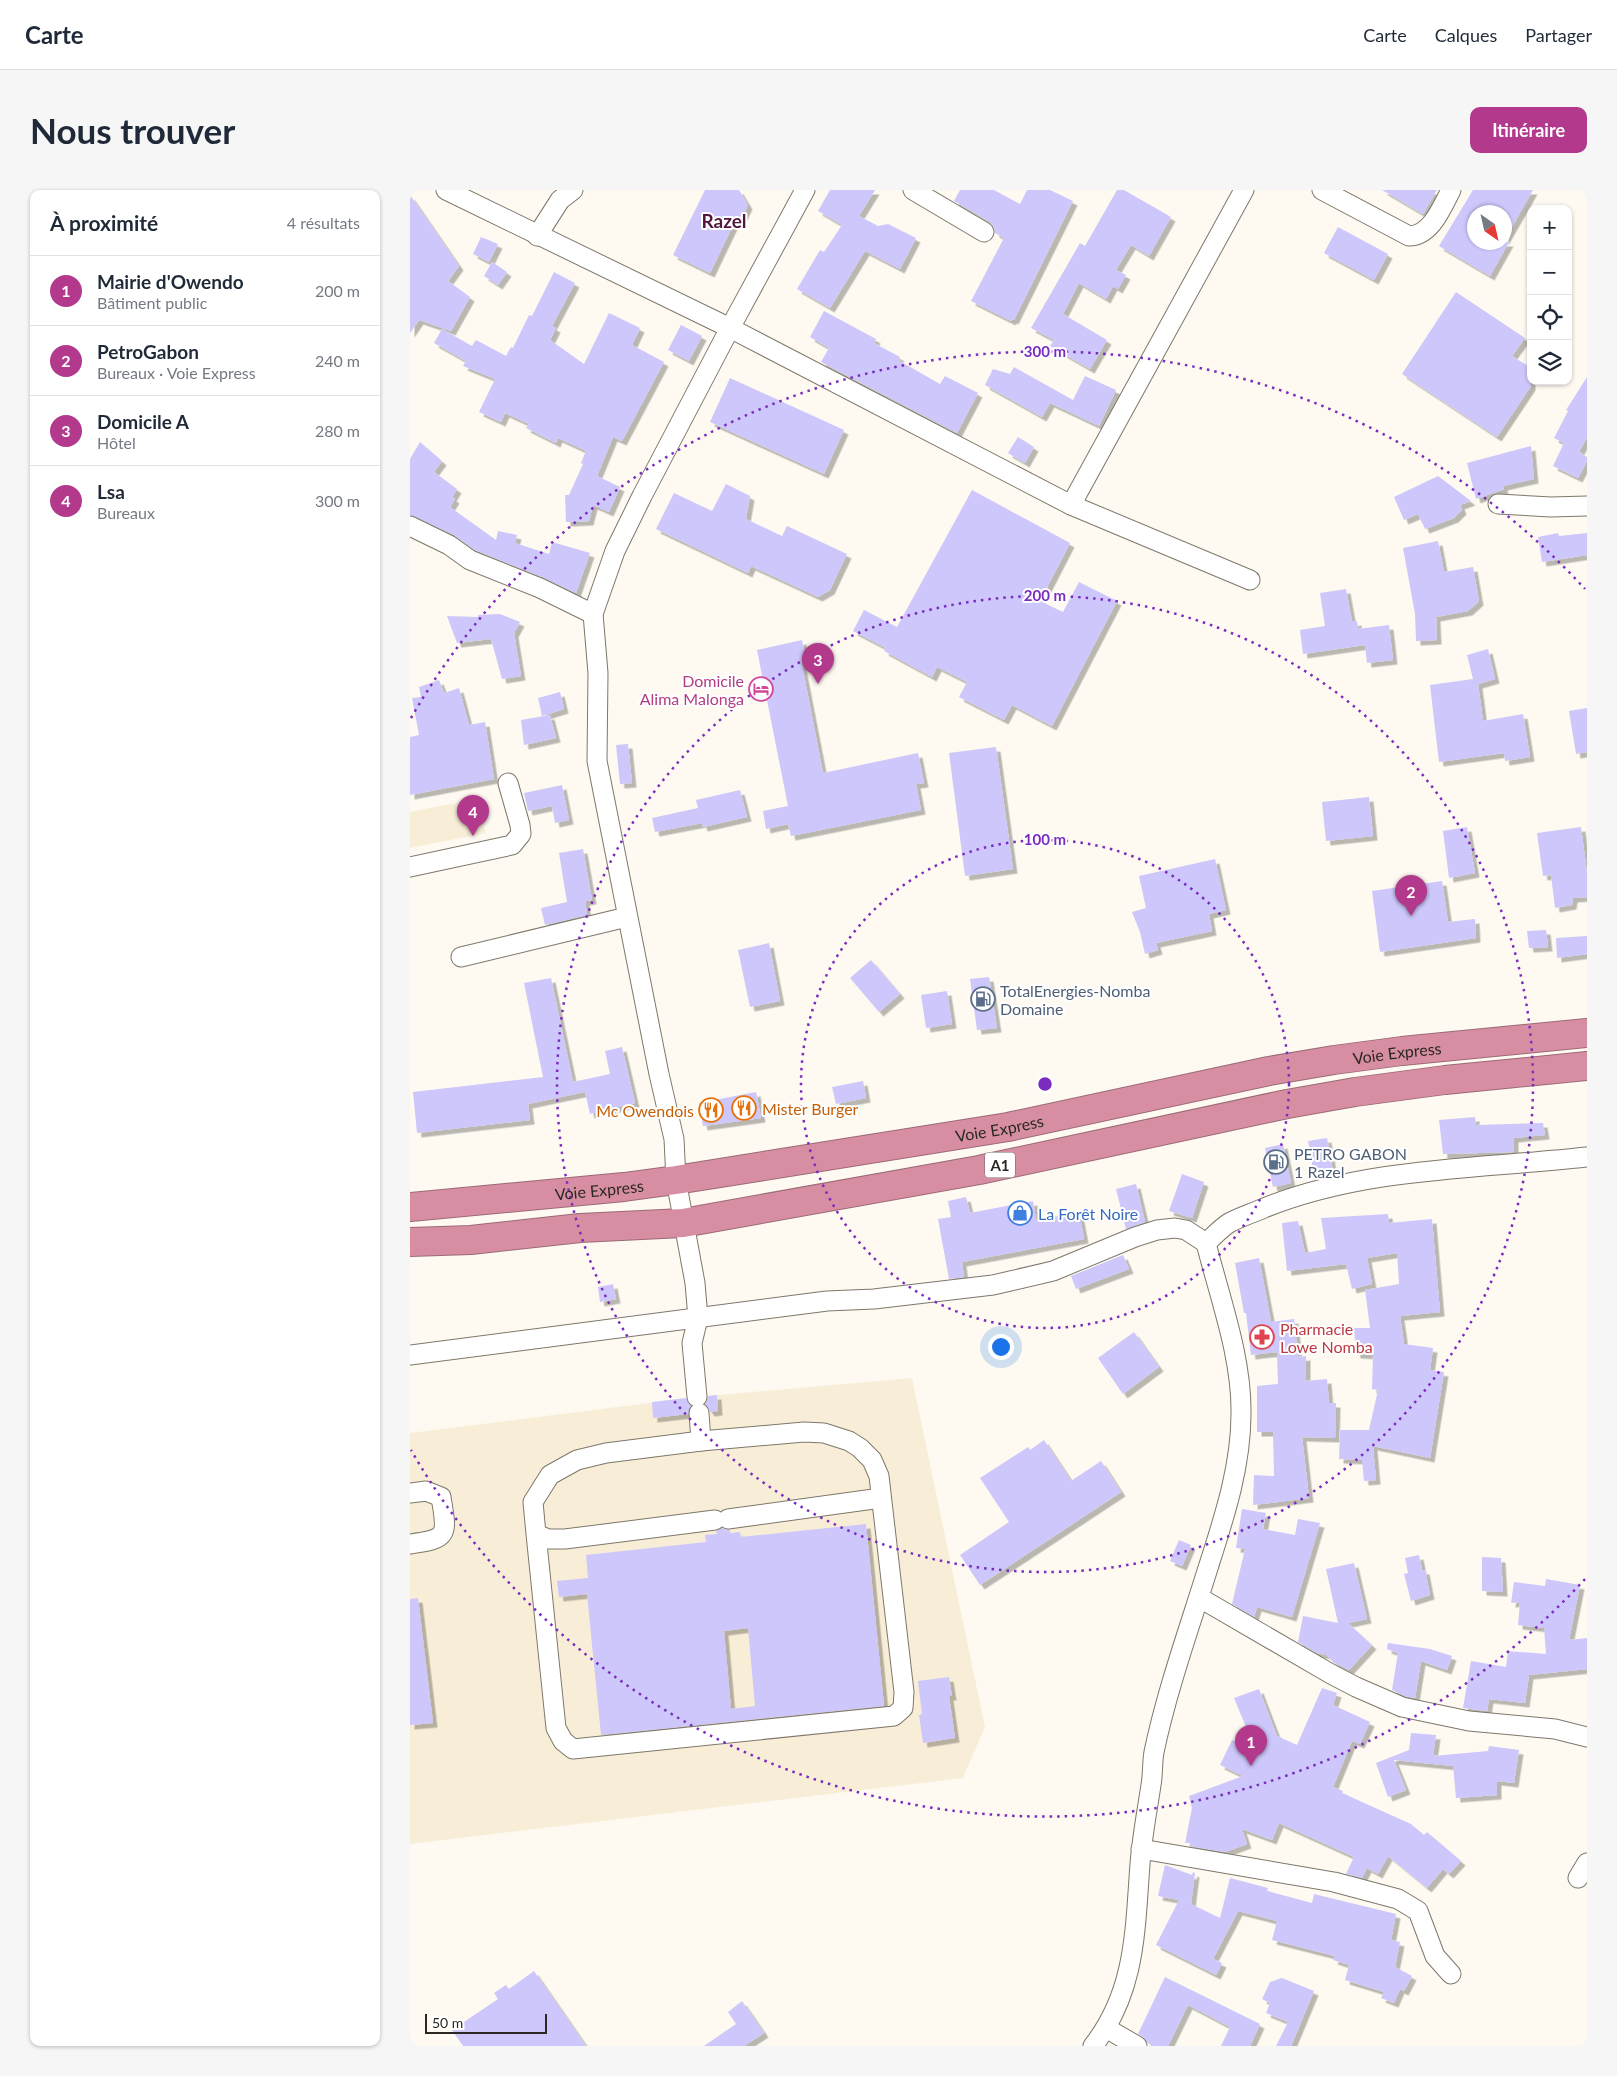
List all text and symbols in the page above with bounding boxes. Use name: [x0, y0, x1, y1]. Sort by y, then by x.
text: Carte: [25, 20, 84, 49]
text: Carte: [1363, 24, 1407, 46]
text: Calques: [1435, 24, 1497, 46]
text: Partager: [1525, 24, 1592, 46]
button: Itinéraire: [1470, 107, 1587, 153]
text: Nous trouver: [30, 109, 235, 151]
north arrow: [1467, 205, 1512, 250]
map controls: [1527, 205, 1572, 385]
button: +: [1527, 205, 1572, 250]
district label: Razel: [701, 209, 747, 232]
text: À proximité: [50, 210, 158, 235]
text: 4 résultats: [287, 213, 360, 232]
button: −: [1527, 250, 1572, 295]
text: Mairie d'Owendo: [97, 270, 244, 293]
text: 1: [61, 281, 71, 300]
text: 200 m: [315, 281, 360, 300]
text: Bâtiment public: [97, 293, 207, 312]
button: locate: [1527, 295, 1572, 340]
text: PetroGabon: [97, 340, 199, 363]
button: layers: [1527, 340, 1572, 385]
text: 300 m: [1024, 342, 1066, 360]
text: 2: [61, 351, 71, 370]
text: 240 m: [315, 351, 360, 370]
text: Bureaux · Voie Express: [97, 363, 256, 382]
text: Domicile A: [97, 410, 189, 433]
text: 3: [61, 421, 71, 440]
text: 280 m: [315, 421, 360, 440]
text: Hôtel: [97, 433, 136, 452]
text: Lsa: [97, 480, 125, 503]
text: 4: [61, 491, 71, 510]
text: 300 m: [315, 491, 360, 510]
text: Bureaux: [97, 503, 155, 522]
text: 200 m: [1024, 586, 1066, 604]
pin: 3: [802, 643, 834, 684]
place label: Domicile Alima Malonga: [640, 671, 744, 708]
hotel icon: Domicile Alima Malonga: [748, 676, 774, 702]
pin: 4: [457, 795, 489, 836]
text: 100 m: [1024, 830, 1066, 848]
pin: 2: [1395, 875, 1427, 916]
place label: TotalEnergies-Nomba Domaine: [1000, 981, 1150, 1018]
fuel station icon: TotalEnergies-Nomba Domaine: [970, 986, 996, 1012]
street label: Voie Express: [1352, 1038, 1442, 1067]
centre of rings: [1036, 1075, 1054, 1093]
restaurant icon: Mister Burger: [731, 1095, 757, 1121]
restaurant icon: Mc Owendois: [698, 1097, 724, 1123]
place label: Mister Burger: [762, 1099, 859, 1118]
place label: Mc Owendois: [596, 1101, 694, 1120]
street label: Voie Express: [954, 1110, 1045, 1145]
place label: PETRO GABON 1 Razel: [1294, 1144, 1407, 1181]
fuel station icon: PETRO GABON 1 Razel: [1263, 1149, 1289, 1175]
road number: A1: [985, 1152, 1015, 1178]
street label: Voie Express: [554, 1175, 645, 1203]
shop icon: La Forêt Noire: [1007, 1200, 1033, 1226]
place label: La Forêt Noire: [1038, 1204, 1138, 1223]
place label: Pharmacie Lowe Nomba: [1280, 1319, 1373, 1356]
pharmacy icon: Pharmacie Lowe Nomba: [1249, 1324, 1275, 1350]
your location: [988, 1334, 1014, 1360]
pin: 1: [1235, 1725, 1267, 1766]
scale bar: [425, 2011, 548, 2034]
text: 50 m: [432, 2014, 463, 2031]

